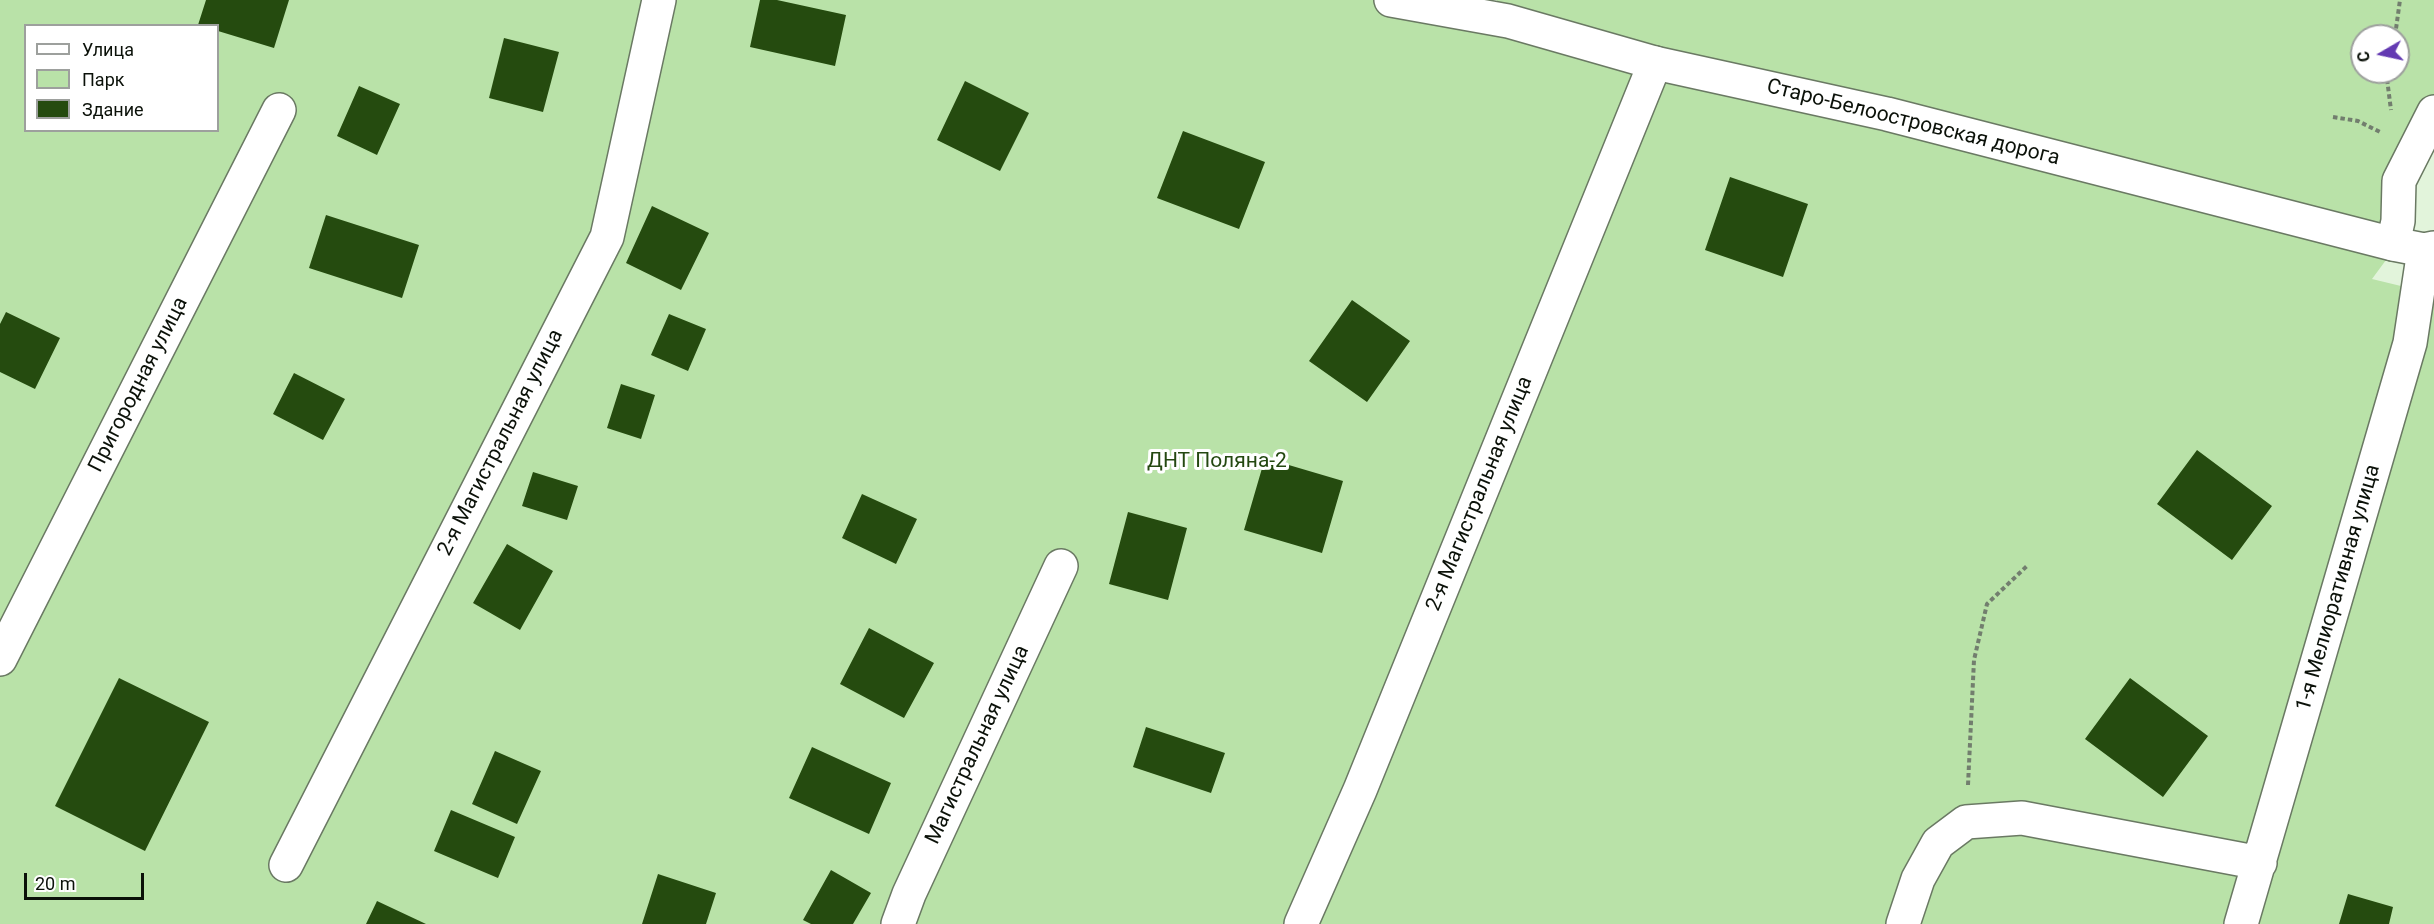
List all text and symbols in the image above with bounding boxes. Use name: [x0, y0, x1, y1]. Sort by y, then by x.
legend: [24, 24, 219, 132]
north arrow: [2350, 24, 2410, 84]
text: Улица: [82, 39, 134, 60]
text: С: [2354, 50, 2374, 63]
text: Парк: [82, 69, 124, 90]
street label: Старо-Белоостровская дорога: [1764, 74, 2062, 172]
text: Здание: [82, 99, 144, 120]
street label: Пригородная улица: [84, 293, 194, 477]
street label: 2-я Магистральная улица: [433, 326, 569, 560]
street label: 2-я Магистральная улица: [1421, 373, 1539, 615]
park label: ДНТ Поляна-2: [1147, 449, 1287, 475]
street label: 1-я Мелиоративная улица: [2292, 462, 2386, 714]
street label: Магистральная улица: [921, 642, 1035, 848]
scale bar: [27, 861, 147, 899]
text: 20 m: [35, 873, 75, 894]

